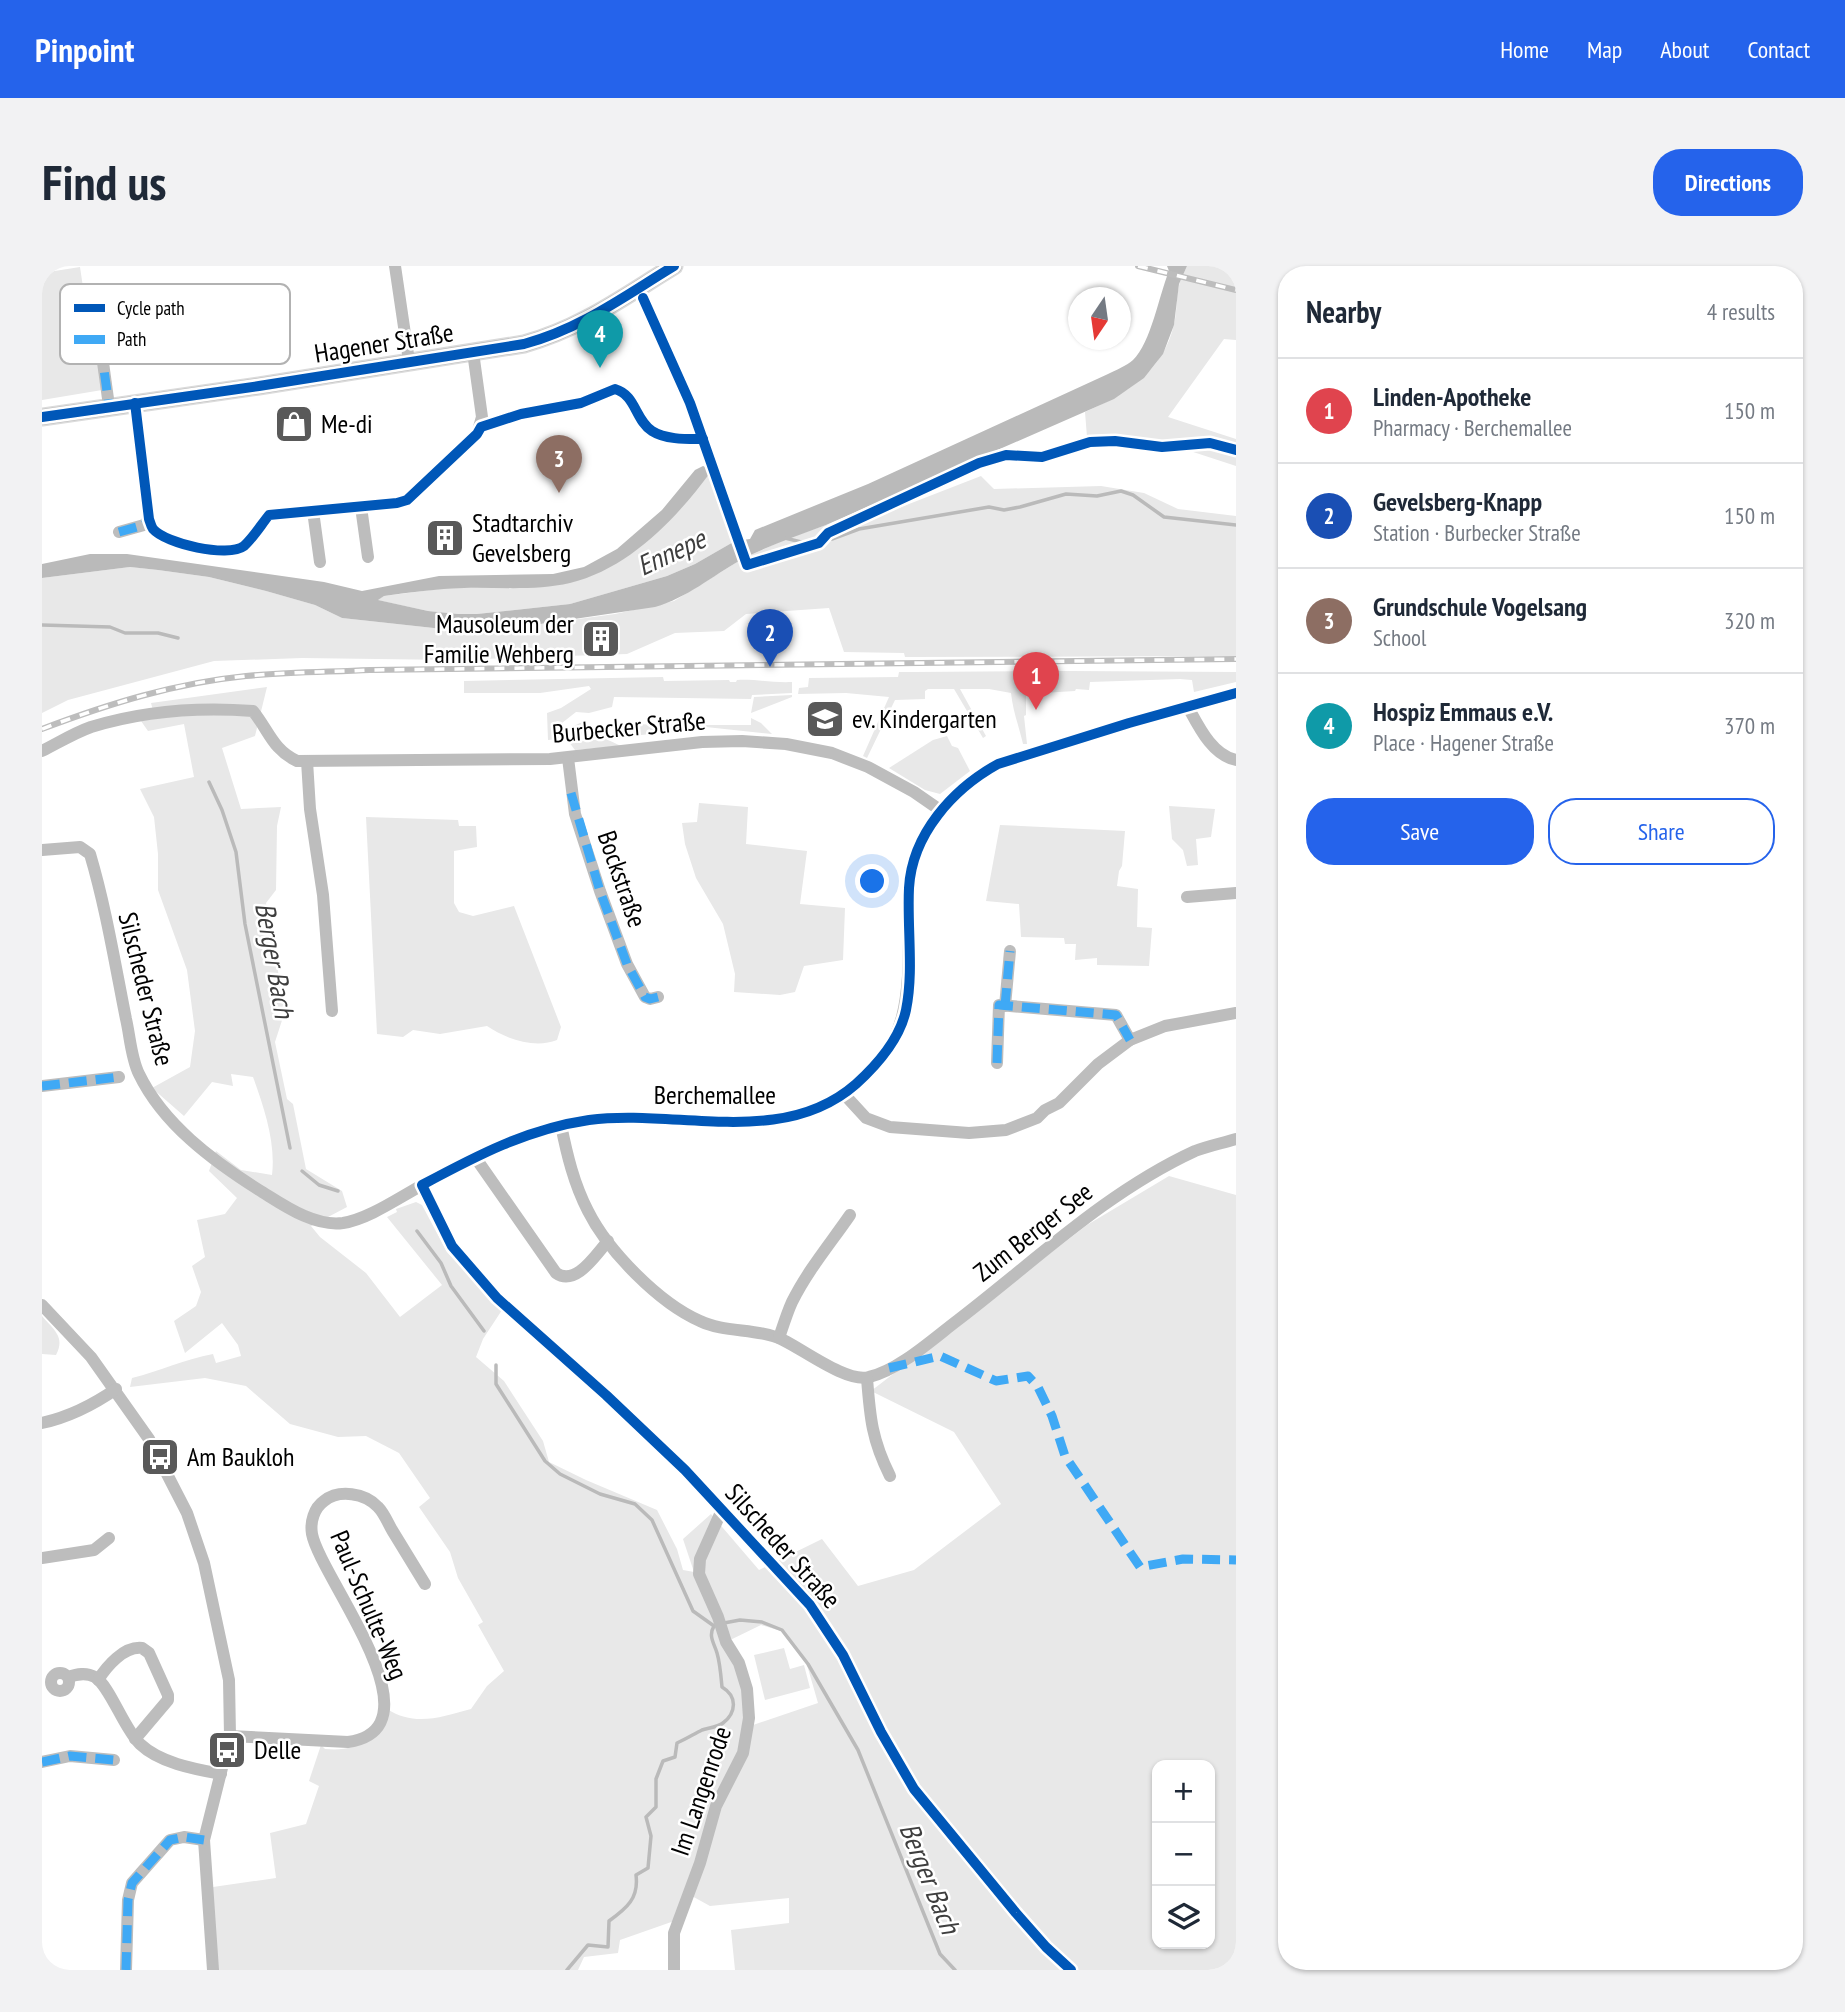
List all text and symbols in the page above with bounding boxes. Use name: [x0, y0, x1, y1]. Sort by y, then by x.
text: Pinpoint: [35, 28, 134, 71]
text: Home: [1500, 34, 1549, 65]
text: Map: [1587, 34, 1622, 65]
text: About: [1660, 34, 1709, 65]
text: Contact: [1747, 34, 1810, 65]
button: Directions: [1653, 149, 1803, 216]
text: Find us: [42, 150, 166, 214]
legend: [60, 284, 290, 364]
north arrow: [1068, 287, 1131, 350]
text: Nearby: [1306, 292, 1381, 331]
text: Cycle path: [117, 296, 185, 320]
text: 4 results: [1707, 297, 1775, 326]
pin: 4: [577, 310, 623, 368]
street label: Hagener Straße: [312, 315, 456, 370]
text: Path: [117, 327, 146, 351]
text: Linden-Apotheke: [1373, 380, 1531, 413]
text: 1: [1324, 396, 1335, 425]
text: 150 m: [1724, 396, 1775, 425]
shop icon: Me-di: [273, 403, 315, 445]
place label: Me-di: [321, 407, 373, 440]
text: Pharmacy · Berchemallee: [1373, 413, 1572, 442]
pin: 3: [536, 435, 582, 493]
text: Gevelsberg-Knapp: [1373, 485, 1542, 518]
text: 2: [1324, 501, 1335, 530]
text: 150 m: [1724, 501, 1775, 530]
place label: Stadtarchiv Gevelsberg: [472, 506, 573, 569]
building icon: Stadtarchiv Gevelsberg: [424, 517, 466, 559]
text: Station · Burbecker Straße: [1373, 518, 1581, 547]
water label: Ennepe: [630, 519, 713, 584]
text: Grundschule Vogelsang: [1373, 590, 1587, 623]
text: 3: [1324, 606, 1335, 635]
text: 320 m: [1724, 606, 1775, 635]
place label: Mausoleum der Familie Wehberg: [424, 607, 574, 670]
pin: 2: [747, 609, 793, 667]
building icon: Mausoleum der Familie Wehberg: [580, 618, 622, 660]
text: School: [1373, 623, 1426, 652]
pin: 1: [1013, 652, 1059, 710]
text: Hospiz Emmaus e.V.: [1373, 695, 1553, 728]
school or university icon: ev. Kindergarten: [804, 698, 846, 740]
place label: ev. Kindergarten: [852, 702, 997, 735]
street label: Burbecker Straße: [551, 703, 707, 750]
text: 4: [1324, 711, 1335, 740]
text: 370 m: [1724, 711, 1775, 740]
text: Place · Hagener Straße: [1373, 728, 1554, 757]
button: Save: [1306, 798, 1534, 865]
button: Share: [1548, 798, 1775, 865]
street label: Bockstraße: [591, 826, 654, 931]
your location: [855, 864, 889, 898]
water label: Berger Bach: [247, 899, 304, 1022]
street label: Silscheder Straße: [111, 909, 181, 1069]
street label: Berchemallee: [654, 1078, 776, 1111]
street label: Zum Berger See: [967, 1175, 1099, 1288]
bus stop icon: Am Baukloh: [139, 1436, 181, 1478]
place label: Am Baukloh: [187, 1440, 294, 1473]
street label: Silscheder Straße: [719, 1476, 848, 1615]
street label: Paul-Schulte-Weg: [323, 1525, 416, 1684]
street label: Im Langenrode: [663, 1722, 738, 1860]
bus stop icon: Delle: [206, 1729, 248, 1771]
place label: Delle: [254, 1733, 301, 1766]
map controls: [1152, 1760, 1215, 1949]
button: +: [1152, 1760, 1215, 1823]
water label: Berger Bach: [892, 1817, 970, 1940]
button: −: [1152, 1823, 1215, 1886]
button: layers: [1152, 1886, 1215, 1949]

